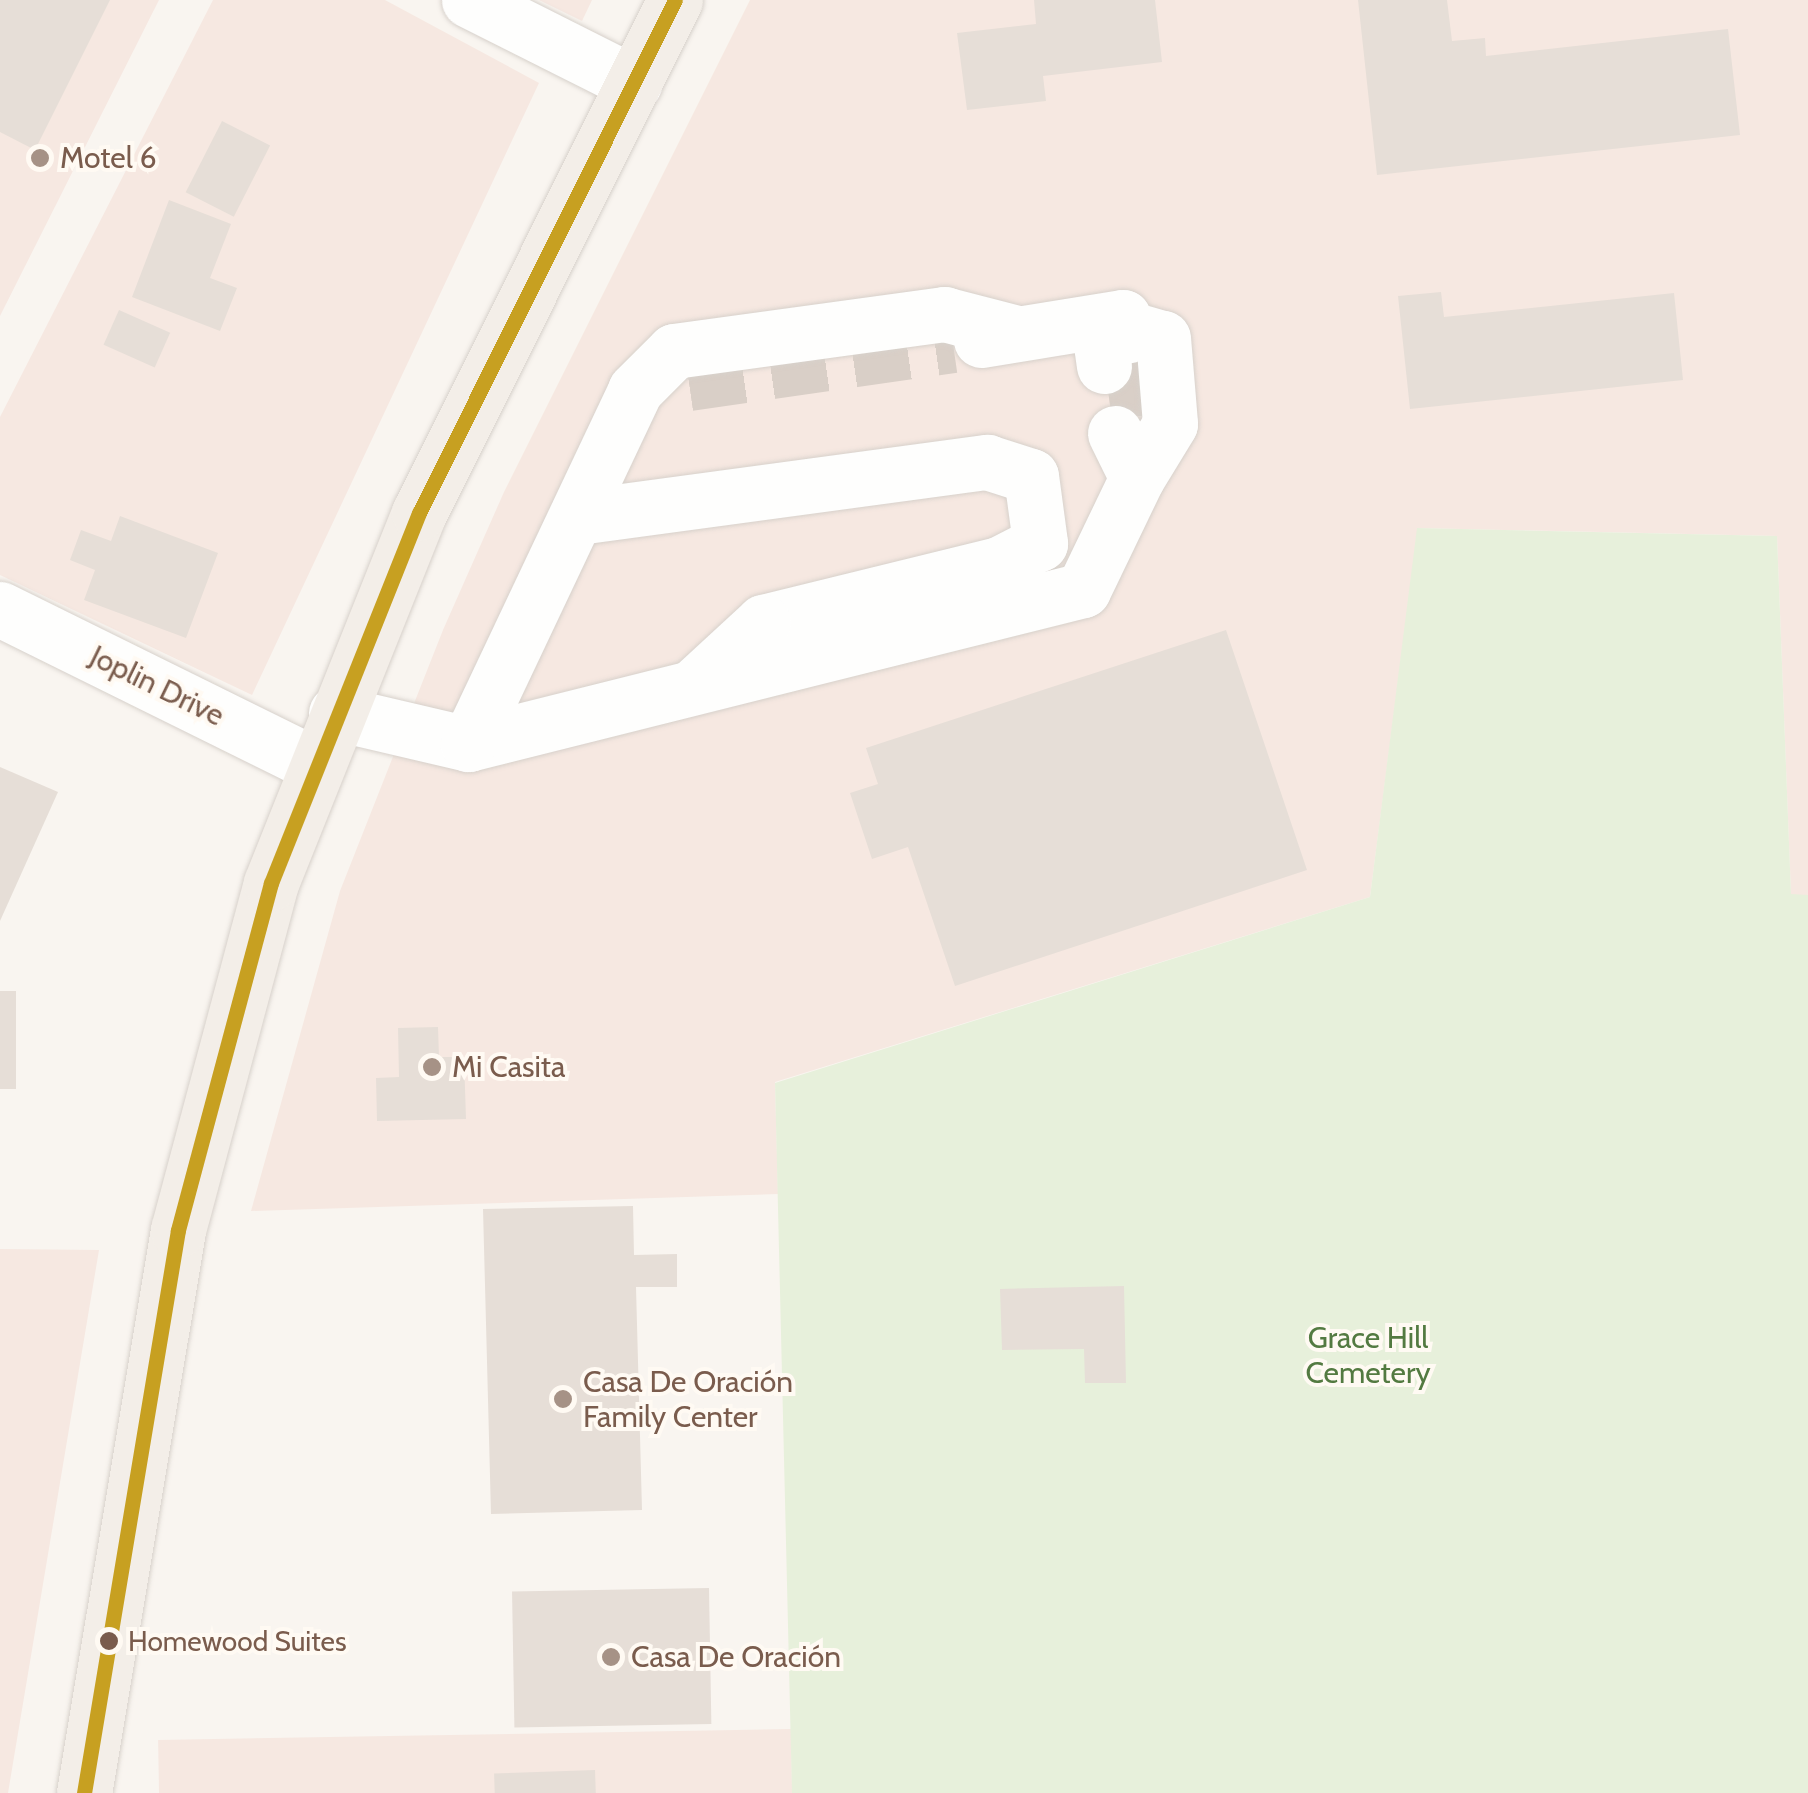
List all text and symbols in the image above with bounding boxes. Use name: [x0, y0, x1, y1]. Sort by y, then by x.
place label: Motel 6: [60, 140, 157, 176]
marker: Motel 6: [29, 147, 51, 169]
street label: Joplin Drive: [84, 638, 230, 734]
place label: Mi Casita: [452, 1049, 565, 1085]
marker: Mi Casita: [421, 1056, 443, 1078]
park label: Grace Hill Cemetery: [1305, 1320, 1431, 1390]
place label: Casa De Oración Family Center: [583, 1364, 793, 1434]
marker: Casa De Oración Family Center: [552, 1388, 574, 1410]
place label: Homewood Suites: [128, 1624, 347, 1658]
marker: Homewood Suites: [99, 1631, 119, 1651]
place label: Casa De Oración: [631, 1639, 841, 1675]
marker: Casa De Oración: [600, 1646, 622, 1668]

